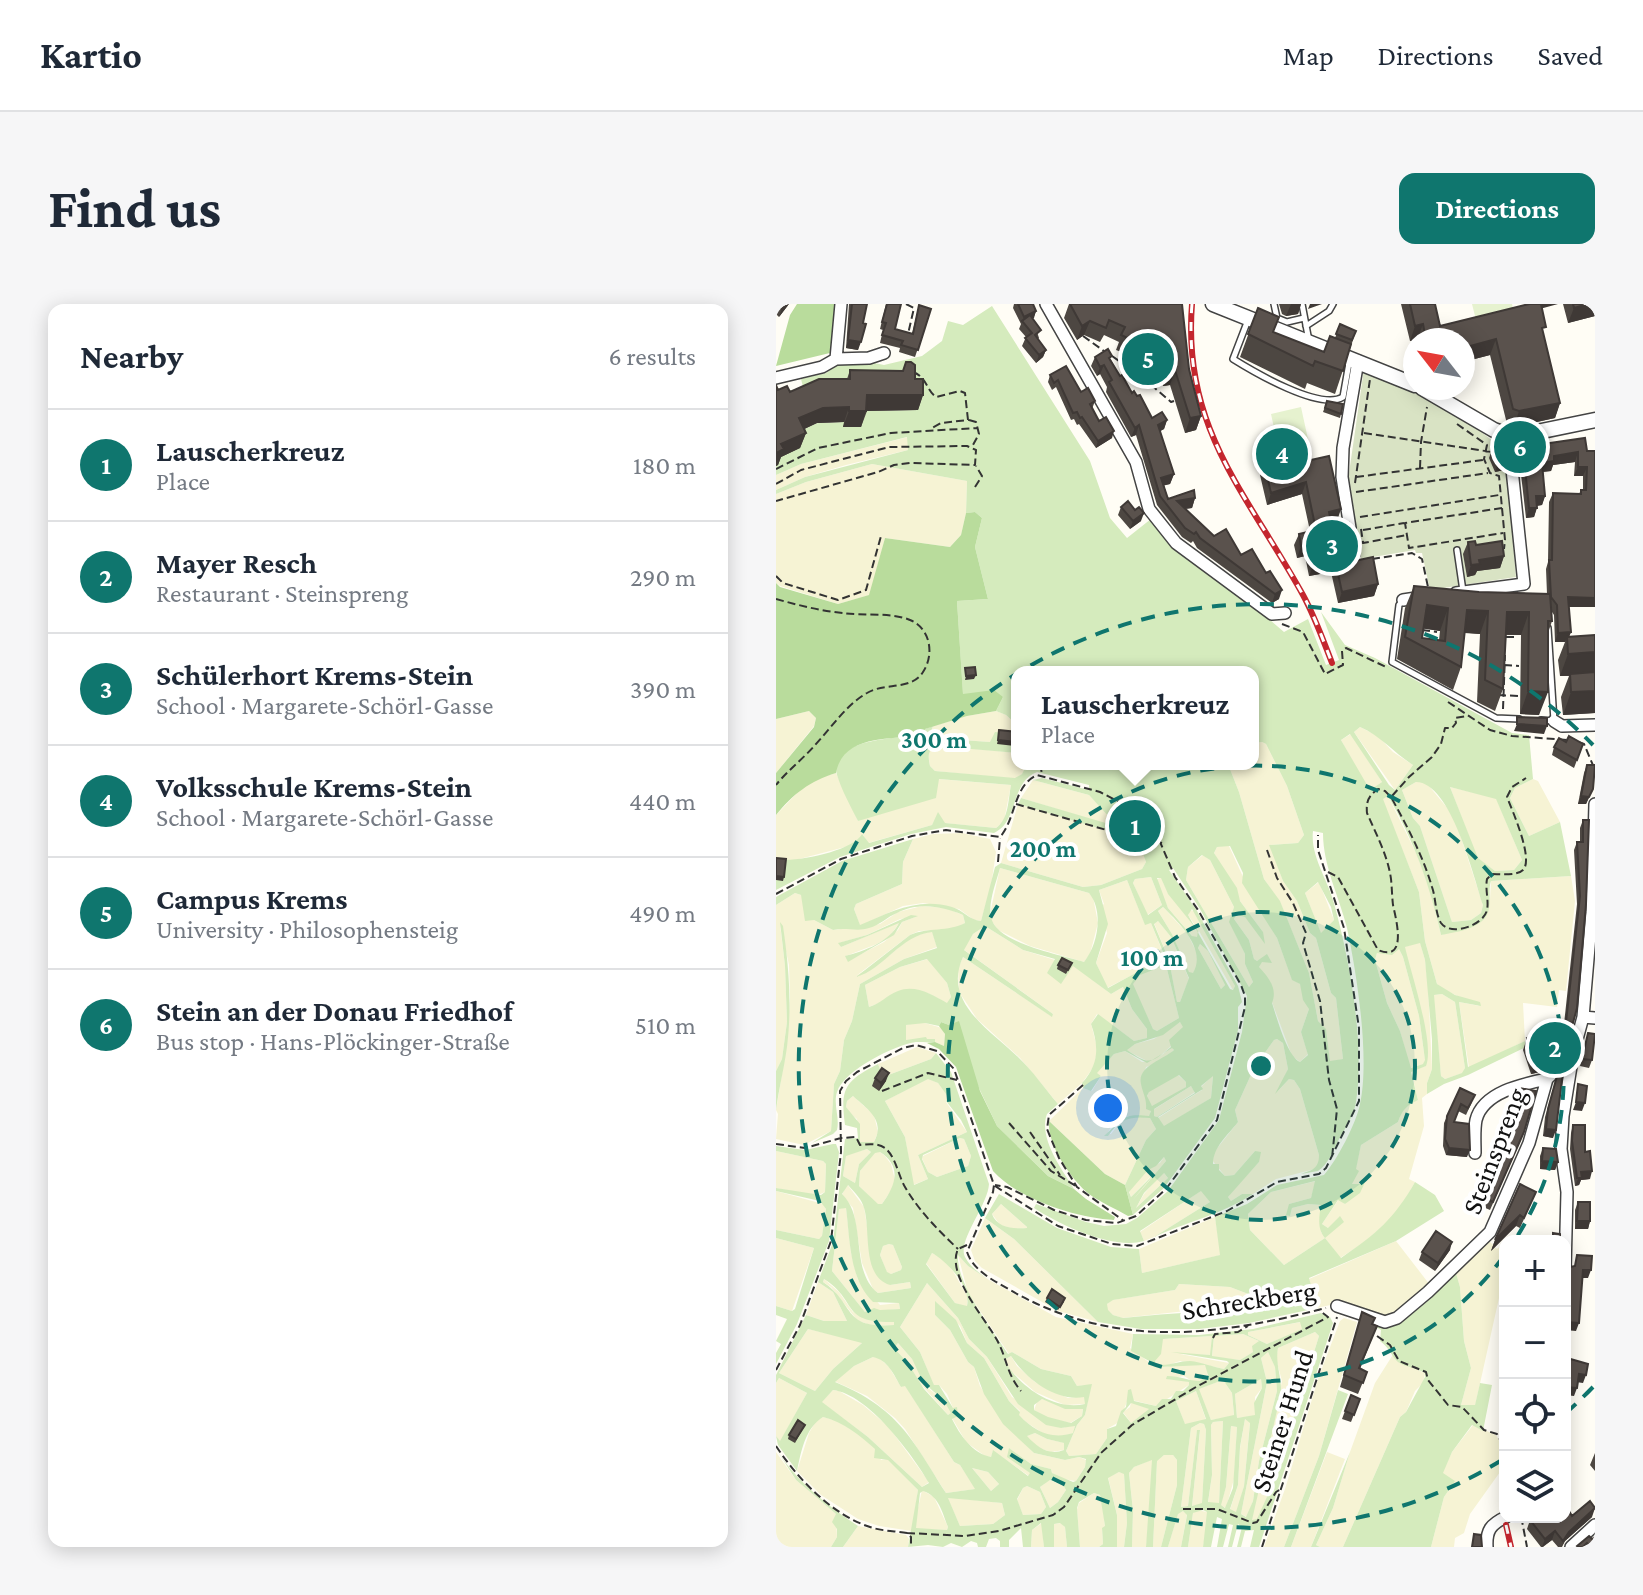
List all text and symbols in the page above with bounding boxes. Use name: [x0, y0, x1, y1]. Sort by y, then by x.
text: Kartio: [40, 34, 142, 76]
text: Map: [1283, 40, 1334, 71]
text: Directions: [1378, 40, 1493, 71]
text: Saved: [1537, 40, 1603, 71]
button: Directions: [1399, 173, 1595, 244]
text: Find us: [48, 177, 221, 239]
north arrow: [1403, 328, 1475, 400]
pin: 5: [1122, 329, 1174, 389]
text: Nearby: [80, 338, 183, 375]
text: 6 results: [608, 342, 696, 371]
pin: 6: [1494, 417, 1546, 477]
pin: 4: [1256, 424, 1308, 484]
text: Lauscherkreuz: [156, 434, 344, 467]
text: 1: [101, 451, 111, 480]
text: 180 m: [633, 451, 696, 480]
text: Place: [156, 467, 210, 496]
pin: 3: [1306, 516, 1358, 576]
text: Mayer Resch: [156, 546, 317, 579]
text: 2: [99, 563, 113, 592]
text: 290 m: [630, 563, 696, 592]
text: Restaurant · Steinspreng: [156, 579, 409, 608]
text: Schülerhort Krems-Stein: [156, 658, 473, 691]
popup: [1011, 666, 1259, 770]
text: 3: [100, 675, 112, 704]
text: 390 m: [630, 675, 696, 704]
text: Lauscherkreuz: [1041, 687, 1229, 720]
text: School · Margarete-Schörl-Gasse: [156, 691, 494, 720]
text: Place: [1041, 720, 1095, 749]
text: 300 m: [901, 726, 968, 753]
text: Volksschule Krems-Stein: [156, 770, 472, 803]
text: 4: [99, 787, 113, 816]
text: 440 m: [629, 787, 696, 816]
pin: 1: [1109, 796, 1161, 856]
text: School · Margarete-Schörl-Gasse: [156, 803, 494, 832]
text: 200 m: [1010, 835, 1077, 862]
text: Campus Krems: [156, 882, 348, 915]
text: 5: [100, 899, 112, 928]
text: 490 m: [629, 899, 696, 928]
text: University · Philosophensteig: [156, 915, 458, 944]
text: 100 m: [1120, 944, 1184, 971]
text: Stein an der Donau Friedhof: [156, 994, 513, 1027]
text: 6: [99, 1011, 113, 1040]
text: 510 m: [635, 1011, 696, 1040]
pin: 2: [1529, 1018, 1581, 1078]
text: Bus stop · Hans-Plöckinger-Straße: [156, 1027, 510, 1056]
centre of rings: [1247, 1052, 1275, 1080]
street label: Steinspreng: [1456, 1083, 1532, 1219]
your location: [1088, 1088, 1128, 1128]
map controls: [1499, 1235, 1571, 1523]
button: +: [1499, 1235, 1571, 1307]
street label: Schreckberg: [1180, 1274, 1319, 1326]
button: −: [1499, 1307, 1571, 1379]
street label: Steiner Hund: [1244, 1346, 1320, 1496]
button: locate: [1499, 1379, 1571, 1451]
button: layers: [1499, 1451, 1571, 1523]

